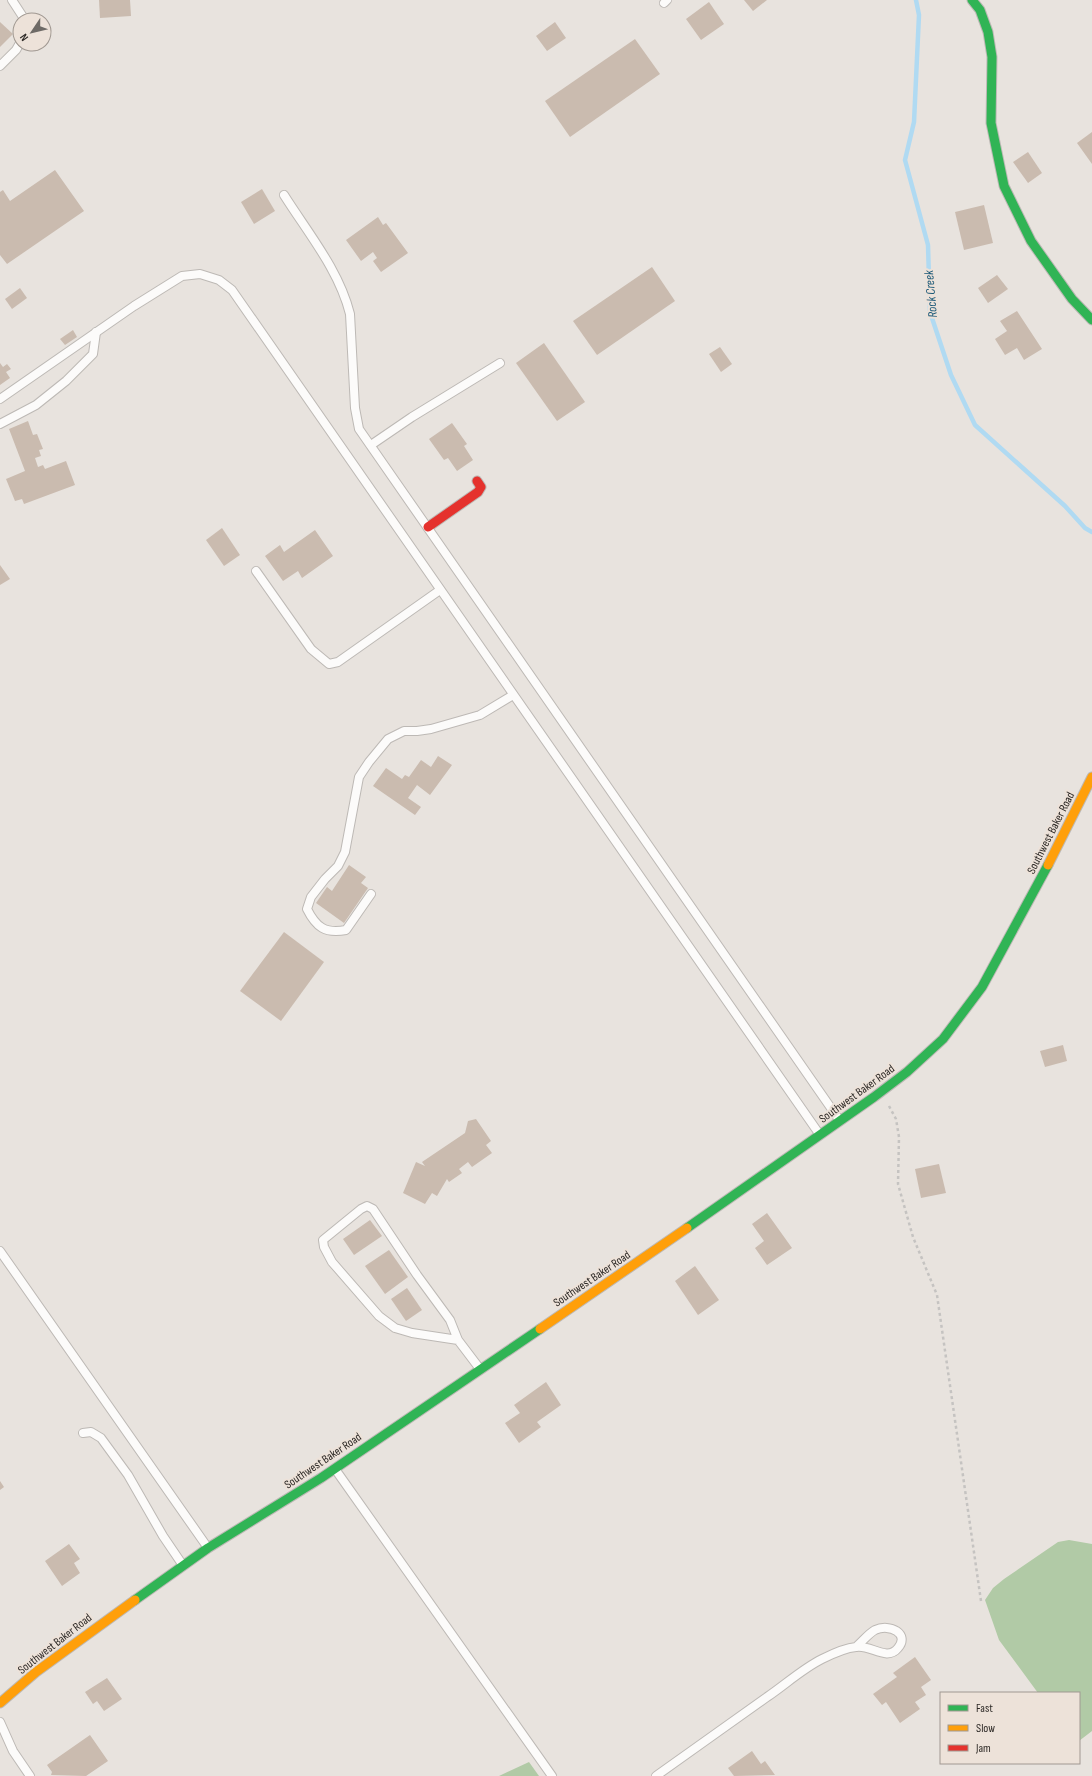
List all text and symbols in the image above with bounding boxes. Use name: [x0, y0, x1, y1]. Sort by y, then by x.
north arrow: [12, 12, 52, 52]
text: N: [17, 31, 31, 44]
water label: Rock Creek: [921, 268, 941, 318]
street label: Southwest Baker Road: [1024, 790, 1078, 876]
street label: Southwest Baker Road: [816, 1062, 898, 1126]
street label: Southwest Baker Road: [551, 1248, 633, 1310]
street label: Southwest Baker Road: [282, 1430, 364, 1492]
street label: Southwest Baker Road: [15, 1610, 95, 1678]
legend: [940, 1692, 1080, 1764]
text: Fast: [976, 1701, 993, 1716]
text: Slow: [976, 1721, 995, 1736]
text: Jam: [975, 1741, 991, 1756]

